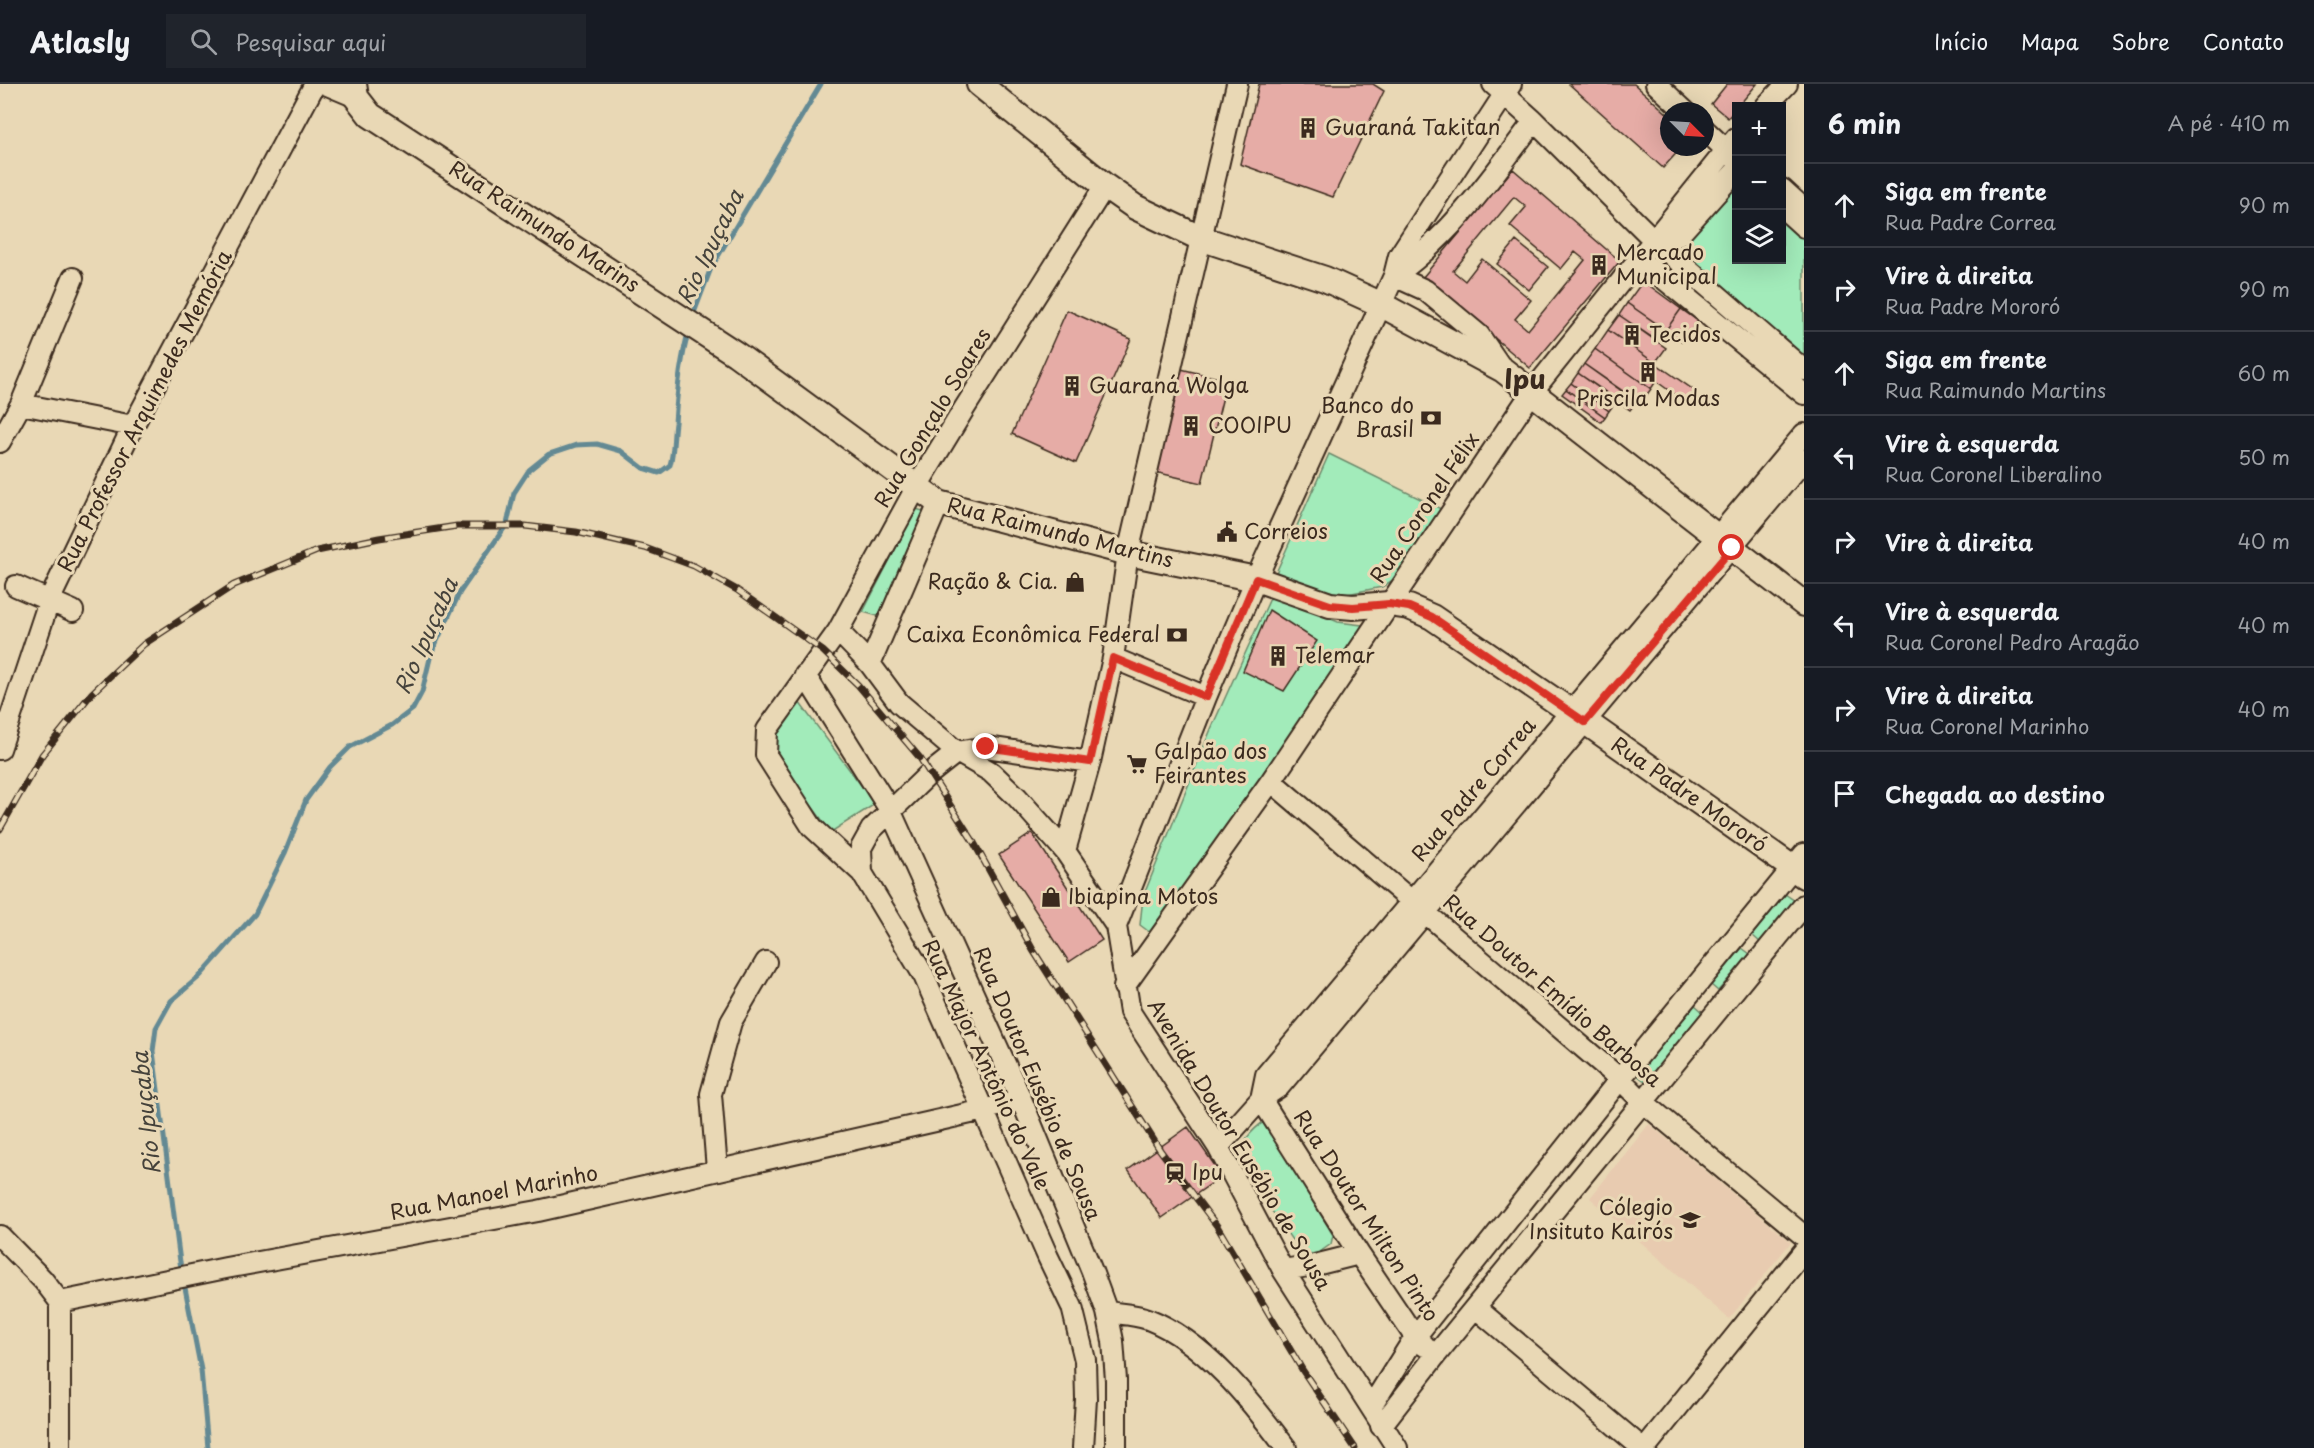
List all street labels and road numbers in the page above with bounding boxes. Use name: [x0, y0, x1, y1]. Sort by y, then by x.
street label: Rua Raimundo Marins: [443, 152, 647, 299]
street label: Rua Professor Arquimedes Memória: [48, 243, 239, 577]
street label: Rua Gonçalo Soares: [865, 321, 998, 513]
street label: Rua Coronel Félix: [1361, 425, 1486, 589]
street label: Rua Raimundo Martins: [944, 487, 1177, 575]
street label: Rua Padre Correa: [1403, 709, 1543, 868]
street label: Rua Padre Mororó: [1606, 727, 1775, 859]
street label: Rua Doutor Emídio Barbosa: [1437, 885, 1670, 1094]
street label: Rua Major Antônio do Vale: [916, 933, 1060, 1195]
street label: Rua Doutor Eusébio de Sousa: [967, 941, 1111, 1225]
street label: Avenida Doutor Eusébio de Sousa: [1141, 992, 1341, 1296]
street label: Rua Doutor Milton Pinto: [1287, 1103, 1448, 1327]
street label: Rua Manoel Marinho: [387, 1155, 600, 1227]

